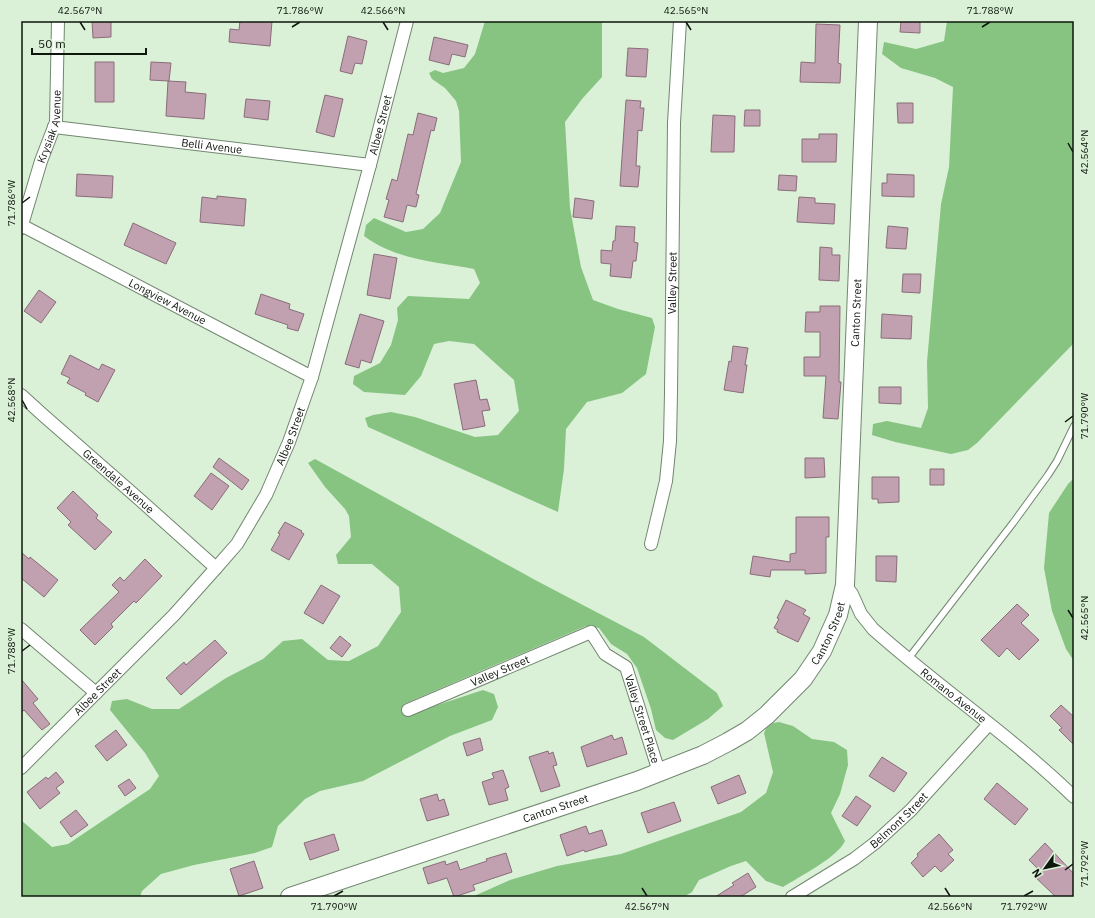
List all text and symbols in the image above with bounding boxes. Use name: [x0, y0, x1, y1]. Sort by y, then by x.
text: 42.567°N: [58, 4, 102, 17]
text: 71.786°W: [277, 4, 323, 17]
text: 42.566°N: [361, 4, 405, 17]
text: 42.565°N: [664, 4, 708, 17]
text: 71.788°W: [967, 4, 1013, 17]
scale bar: [32, 30, 146, 56]
text: 50 m: [38, 36, 66, 51]
street label: Krysiak Avenue: [34, 90, 64, 165]
street label: Albee Street: [366, 93, 395, 157]
text: 42.564°N: [1078, 130, 1091, 174]
street label: Belli Avenue: [181, 135, 243, 157]
text: 71.786°W: [5, 180, 18, 226]
street label: Valley Street: [665, 252, 680, 314]
street label: Longview Avenue: [126, 275, 209, 328]
street label: Canton Street: [848, 278, 864, 347]
text: 42.568°N: [5, 378, 18, 422]
text: 71.790°W: [1078, 393, 1091, 439]
street label: Albee Street: [273, 405, 308, 467]
street label: Greendale Avenue: [80, 446, 157, 516]
text: 42.565°N: [1078, 596, 1091, 640]
street label: Canton Street: [808, 600, 848, 668]
text: 71.788°W: [5, 628, 18, 674]
street label: Valley Street: [468, 652, 532, 689]
street label: Albee Street: [71, 665, 124, 718]
street label: Romano Avenue: [918, 665, 989, 726]
street label: Valley Street Place: [622, 673, 663, 765]
street label: Belmont Street: [867, 789, 931, 851]
street label: Canton Street: [521, 791, 590, 826]
text: 71.792°W: [1078, 841, 1091, 887]
north arrow: [1025, 848, 1065, 888]
text: N: [1029, 866, 1045, 881]
text: 71.790°W: [311, 900, 357, 913]
text: 42.567°N: [625, 900, 669, 913]
text: 42.566°N: [928, 900, 972, 913]
text: 71.792°W: [1001, 900, 1047, 913]

